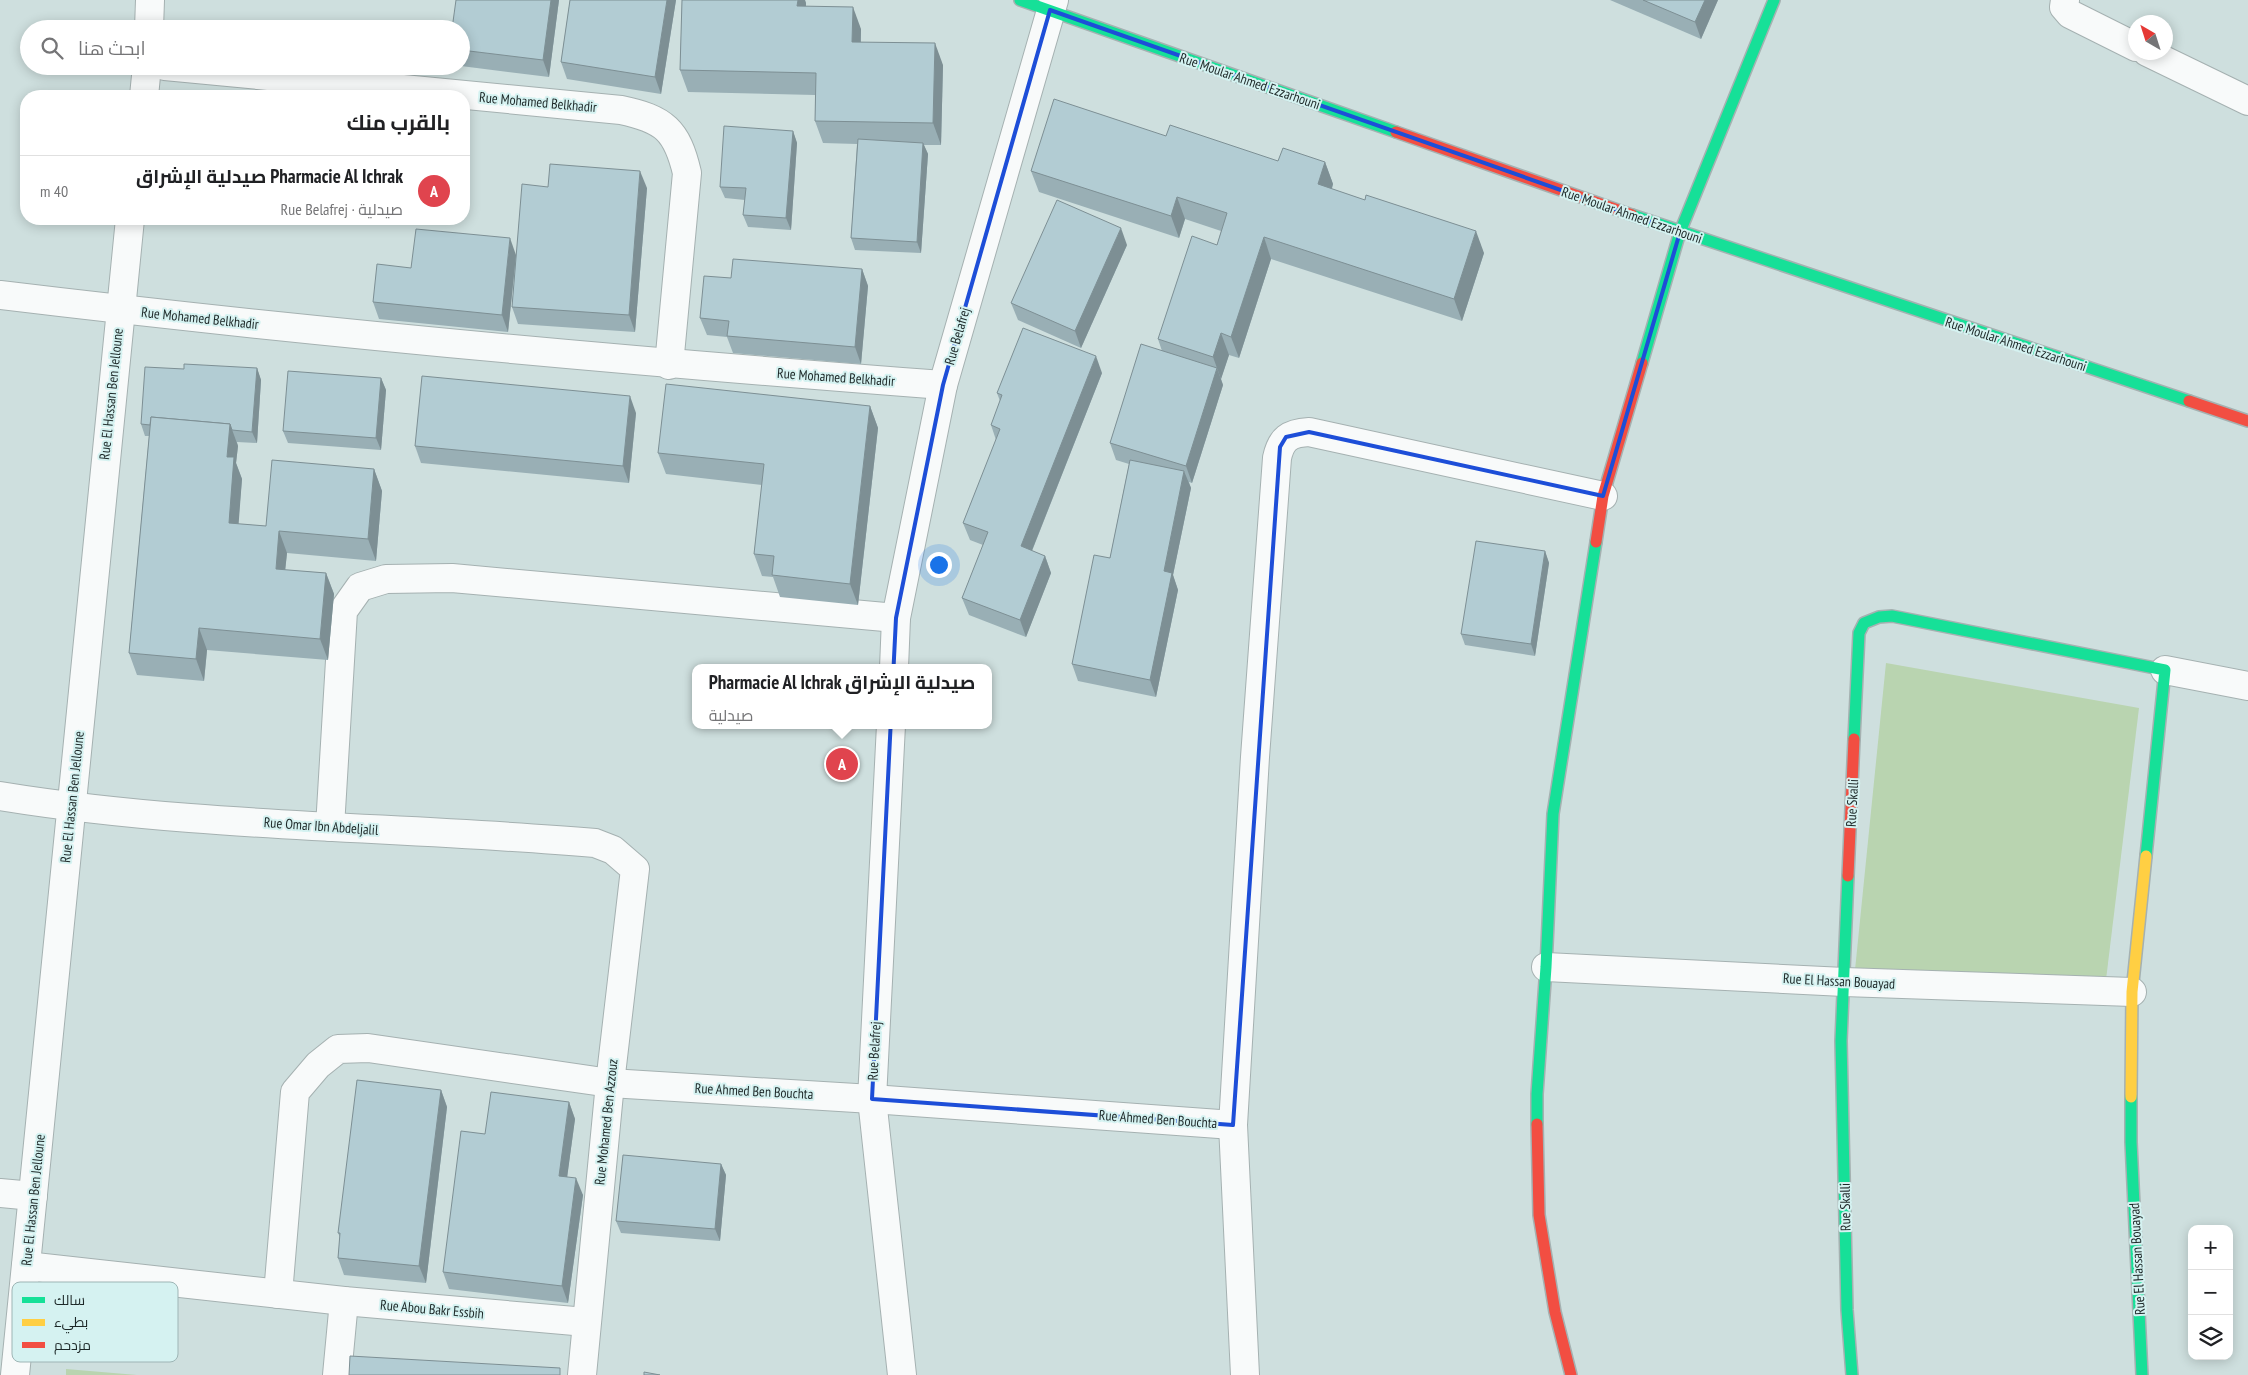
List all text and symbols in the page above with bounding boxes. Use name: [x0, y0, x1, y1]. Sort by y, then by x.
north arrow: [2128, 15, 2173, 60]
search box: [20, 20, 470, 75]
icon: search: [38, 34, 66, 62]
text: ابحث هنا: [78, 36, 146, 60]
street label: Rue Moular Ahmed Ezzarhouni: [1177, 48, 1323, 114]
street label: Rue Mohamed Belkhadir: [478, 88, 598, 116]
text: بالقرب منك: [347, 109, 450, 136]
text: Pharmacie Al Ichrak صيدلية الإشراق: [136, 164, 403, 188]
text: 40 m: [40, 181, 68, 201]
text: A: [430, 181, 438, 201]
street label: Rue Moular Ahmed Ezzarhouni: [1559, 182, 1705, 248]
text: صيدلية · Rue Belafrej: [281, 199, 403, 219]
street label: Rue Mohamed Belkhadir: [140, 303, 260, 333]
street label: Rue Belafrej: [940, 305, 974, 367]
street label: Rue Moular Ahmed Ezzarhouni: [1943, 313, 2089, 375]
street label: Rue El Hassan Ben Jelloune: [95, 327, 127, 461]
street label: Rue Mohamed Belkhadir: [777, 364, 896, 390]
your location: [926, 552, 952, 578]
popup: [692, 664, 992, 729]
text: Pharmacie Al Ichrak صيدلية الإشراق: [709, 670, 975, 694]
text: صيدلية: [709, 705, 754, 725]
street label: Rue El Hassan Ben Jelloune: [56, 730, 88, 864]
pin: A: [826, 745, 858, 783]
street label: Rue Skalli: [1842, 778, 1862, 828]
street label: Rue Omar Ibn Abdeljalil: [263, 813, 380, 839]
street label: Rue El Hassan Bouayad: [1782, 969, 1896, 993]
street label: Rue Belafrej: [863, 1021, 885, 1081]
street label: Rue Mohamed Ben Azzouz: [590, 1058, 622, 1186]
street label: Rue Ahmed Ben Bouchta: [694, 1079, 814, 1103]
street label: Rue Ahmed Ben Bouchta: [1098, 1106, 1218, 1132]
street label: Rue El Hassan Ben Jelloune: [17, 1133, 49, 1267]
street label: Rue Skalli: [1836, 1183, 1854, 1231]
street label: Rue El Hassan Bouayad: [2125, 1202, 2149, 1316]
map controls: [2188, 1225, 2233, 1360]
button: +: [2188, 1225, 2233, 1270]
button: −: [2188, 1270, 2233, 1315]
legend: [12, 1282, 178, 1362]
text: سالك: [54, 1291, 85, 1309]
street label: Rue Abou Bakr Essbih: [379, 1295, 485, 1323]
text: بطيء: [54, 1313, 88, 1334]
button: layers: [2188, 1315, 2233, 1360]
text: مزدحم: [54, 1336, 91, 1355]

